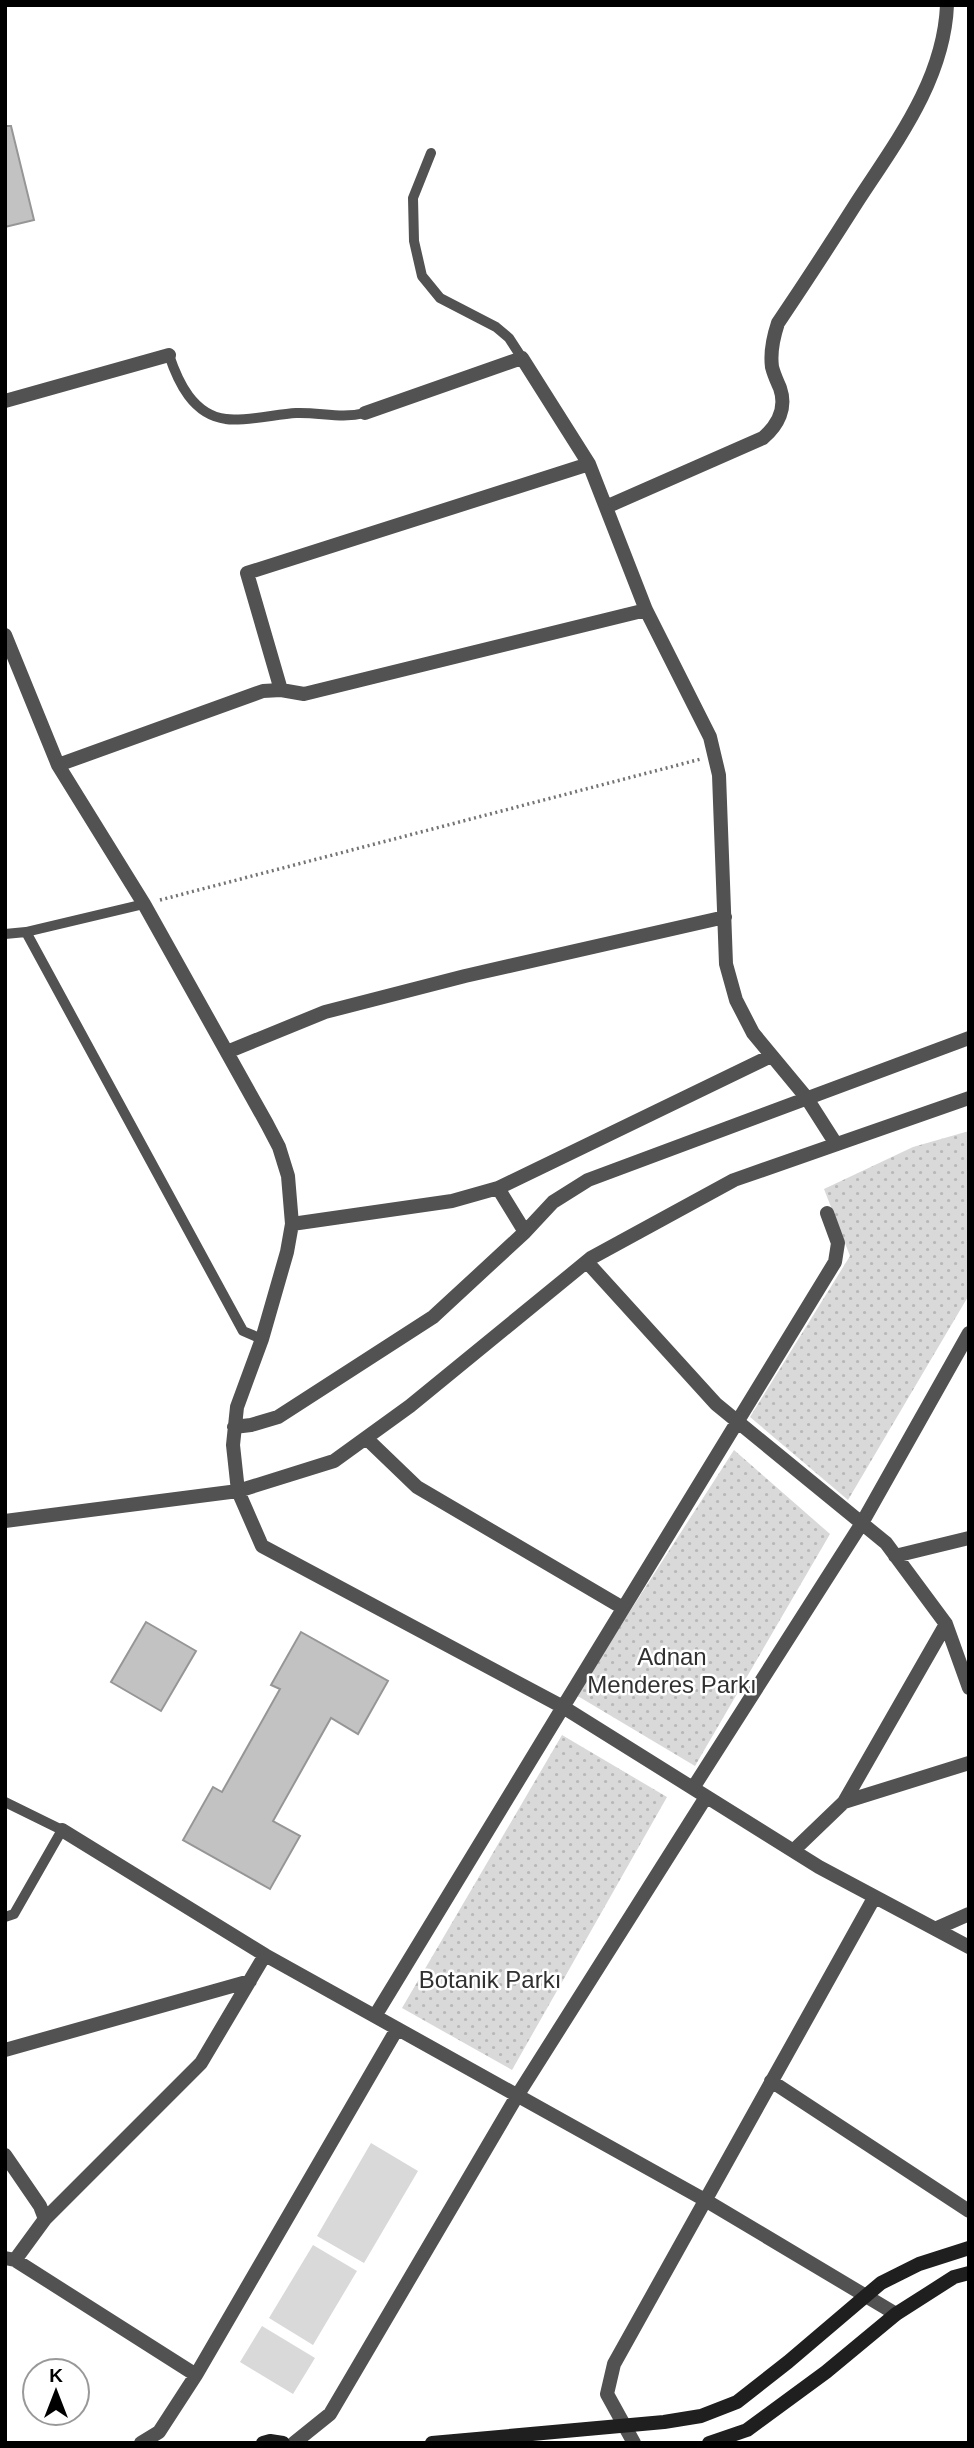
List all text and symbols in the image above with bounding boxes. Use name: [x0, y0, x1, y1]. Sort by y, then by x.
park label: Adnan Menderes Parkı: [587, 1643, 757, 1698]
park label: Botanik Parkı: [419, 1966, 561, 1993]
north arrow: [21, 2357, 91, 2427]
text: K: [49, 2365, 63, 2386]

